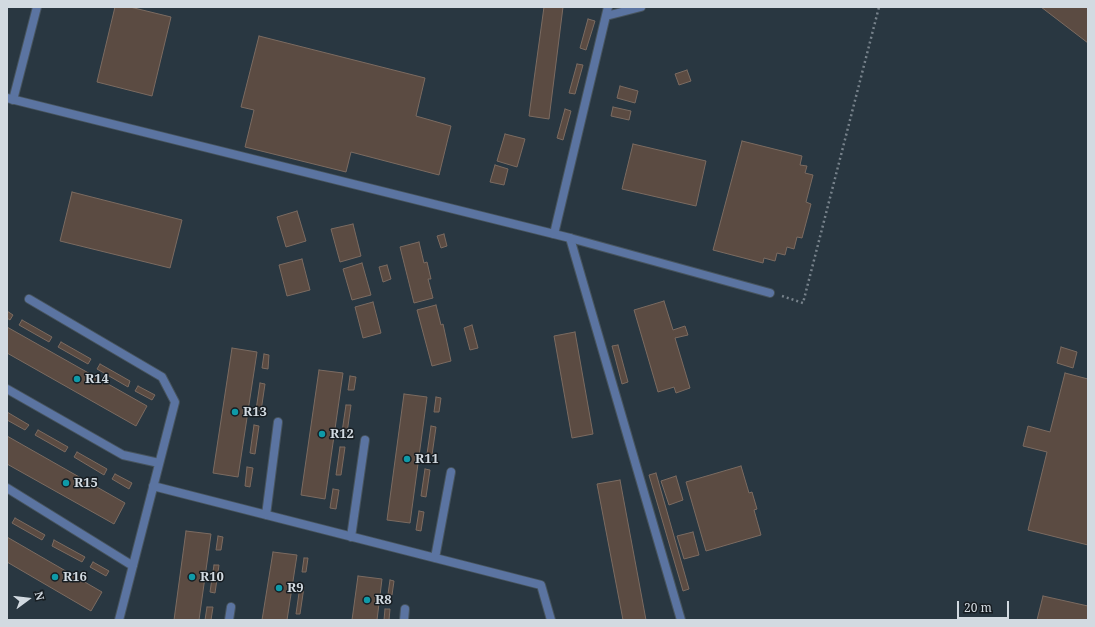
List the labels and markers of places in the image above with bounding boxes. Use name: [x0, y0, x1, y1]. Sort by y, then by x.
place label: R14: [85, 371, 109, 387]
marker: R14: [72, 374, 82, 384]
place label: R13: [243, 404, 267, 420]
marker: R13: [230, 407, 240, 417]
place label: R12: [330, 426, 354, 442]
marker: R12: [317, 429, 327, 439]
place label: R11: [415, 451, 439, 467]
marker: R11: [402, 454, 412, 464]
place label: R15: [74, 475, 98, 491]
marker: R15: [61, 478, 71, 488]
place label: R16: [63, 569, 87, 585]
place label: R10: [200, 569, 224, 585]
marker: R16: [50, 572, 60, 582]
marker: R10: [187, 572, 197, 582]
place label: R9: [287, 580, 304, 596]
marker: R9: [274, 583, 284, 593]
place label: R8: [375, 592, 392, 608]
marker: R8: [362, 595, 372, 605]

